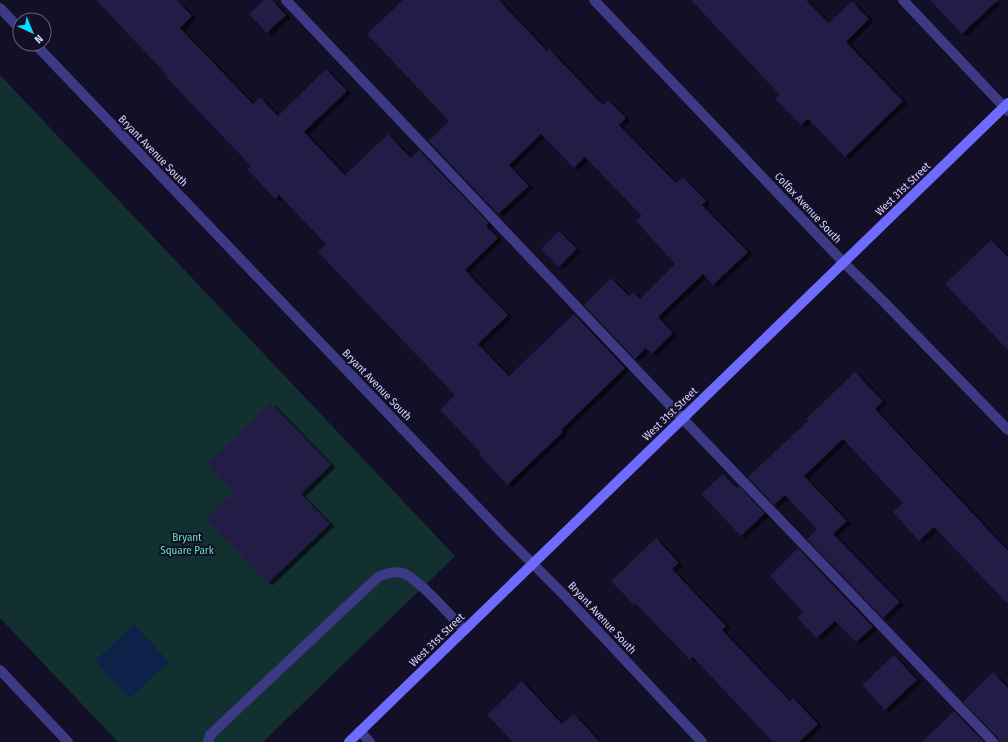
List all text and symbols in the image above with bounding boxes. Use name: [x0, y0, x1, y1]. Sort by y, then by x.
north arrow: [12, 12, 52, 52]
text: N: [32, 32, 45, 46]
street label: Bryant Avenue South: [116, 113, 190, 189]
street label: West 31st Street: [873, 159, 933, 218]
street label: Colfax Avenue South: [772, 170, 844, 246]
street label: Bryant Avenue South: [340, 347, 414, 423]
street label: West 31st Street: [640, 384, 700, 443]
park label: Bryant Square Park: [160, 531, 215, 557]
street label: Bryant Avenue South: [565, 579, 639, 657]
street label: West 31st Street: [407, 610, 467, 669]

